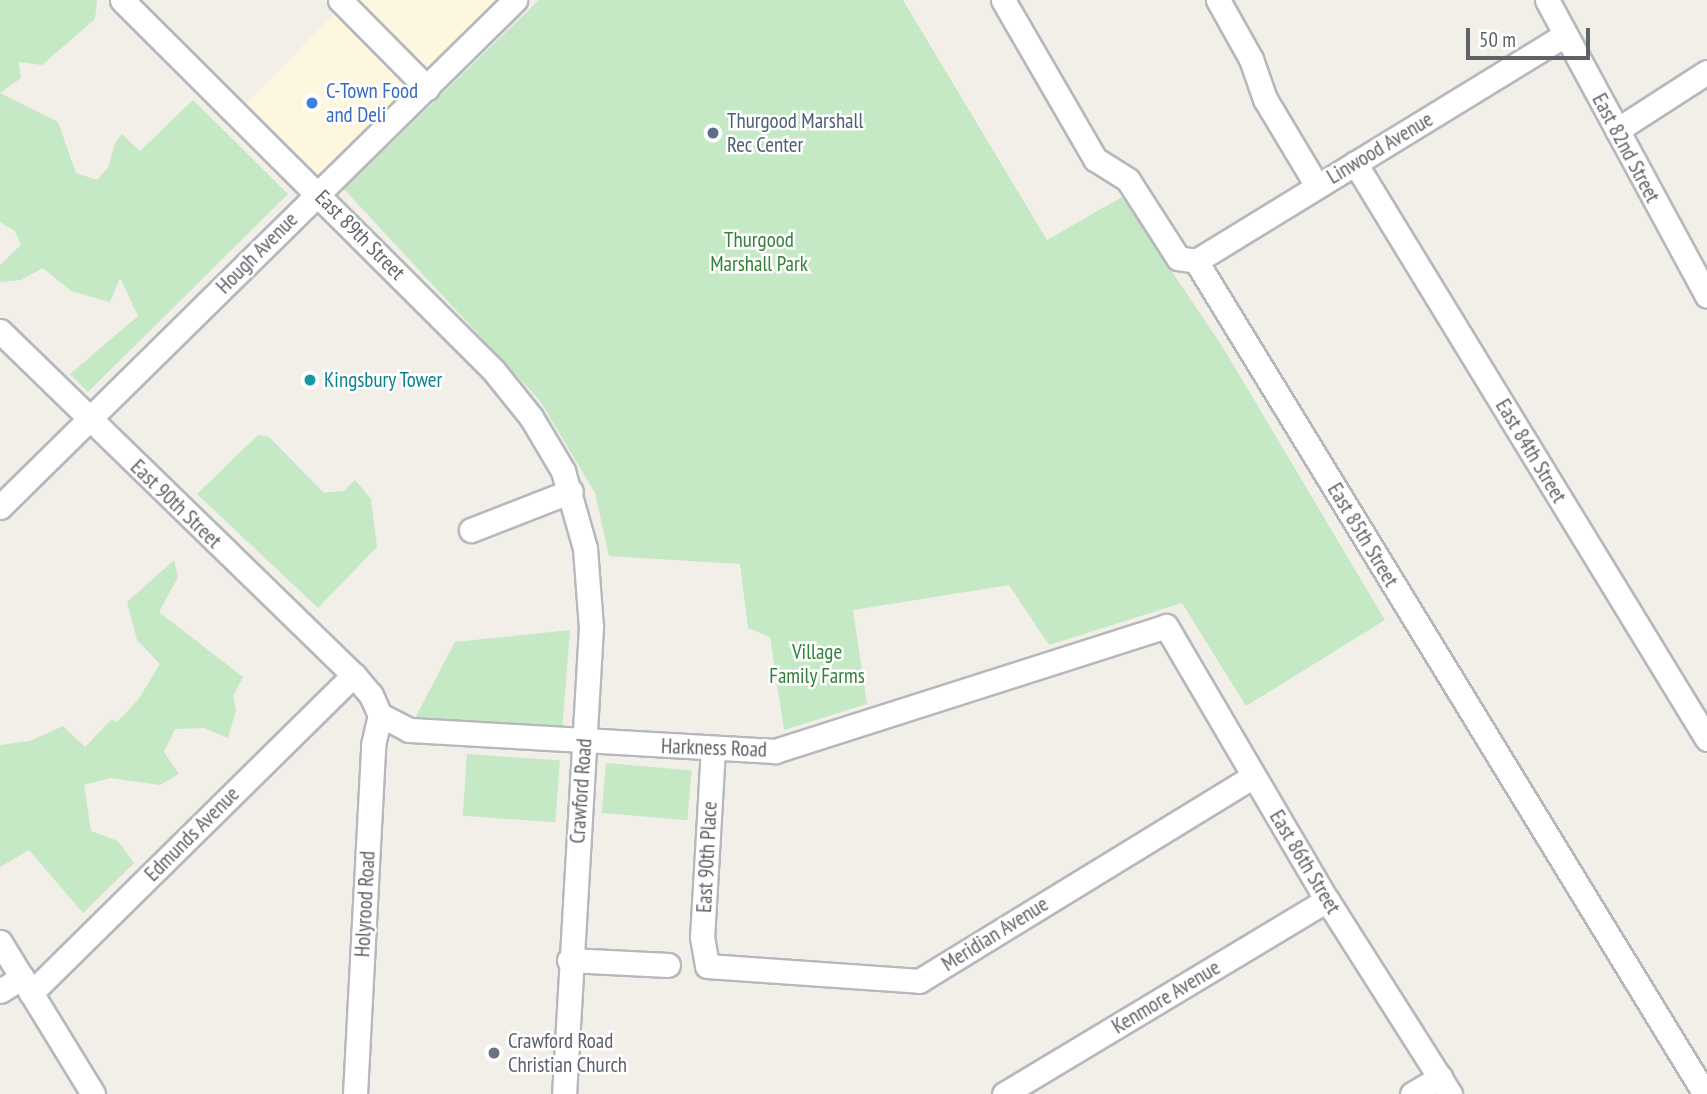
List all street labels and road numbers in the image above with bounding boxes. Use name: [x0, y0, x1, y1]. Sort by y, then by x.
street label: East 82nd Street: [1587, 89, 1665, 207]
street label: Linwood Avenue: [1322, 106, 1438, 190]
street label: East 89th Street: [310, 185, 410, 285]
street label: Hough Avenue: [211, 207, 303, 299]
street label: East 84th Street: [1490, 395, 1572, 507]
street label: East 90th Street: [125, 454, 227, 554]
street label: East 85th Street: [1322, 479, 1404, 591]
street label: Harkness Road: [661, 734, 767, 762]
street label: Crawford Road: [565, 738, 597, 844]
street label: Edmunds Avenue: [139, 781, 245, 887]
street label: East 90th Place: [691, 801, 723, 913]
street label: East 86th Street: [1264, 806, 1346, 918]
street label: Holyrood Road: [350, 850, 380, 958]
street label: Meridian Avenue: [937, 891, 1053, 977]
street label: Kenmore Avenue: [1107, 955, 1225, 1039]

